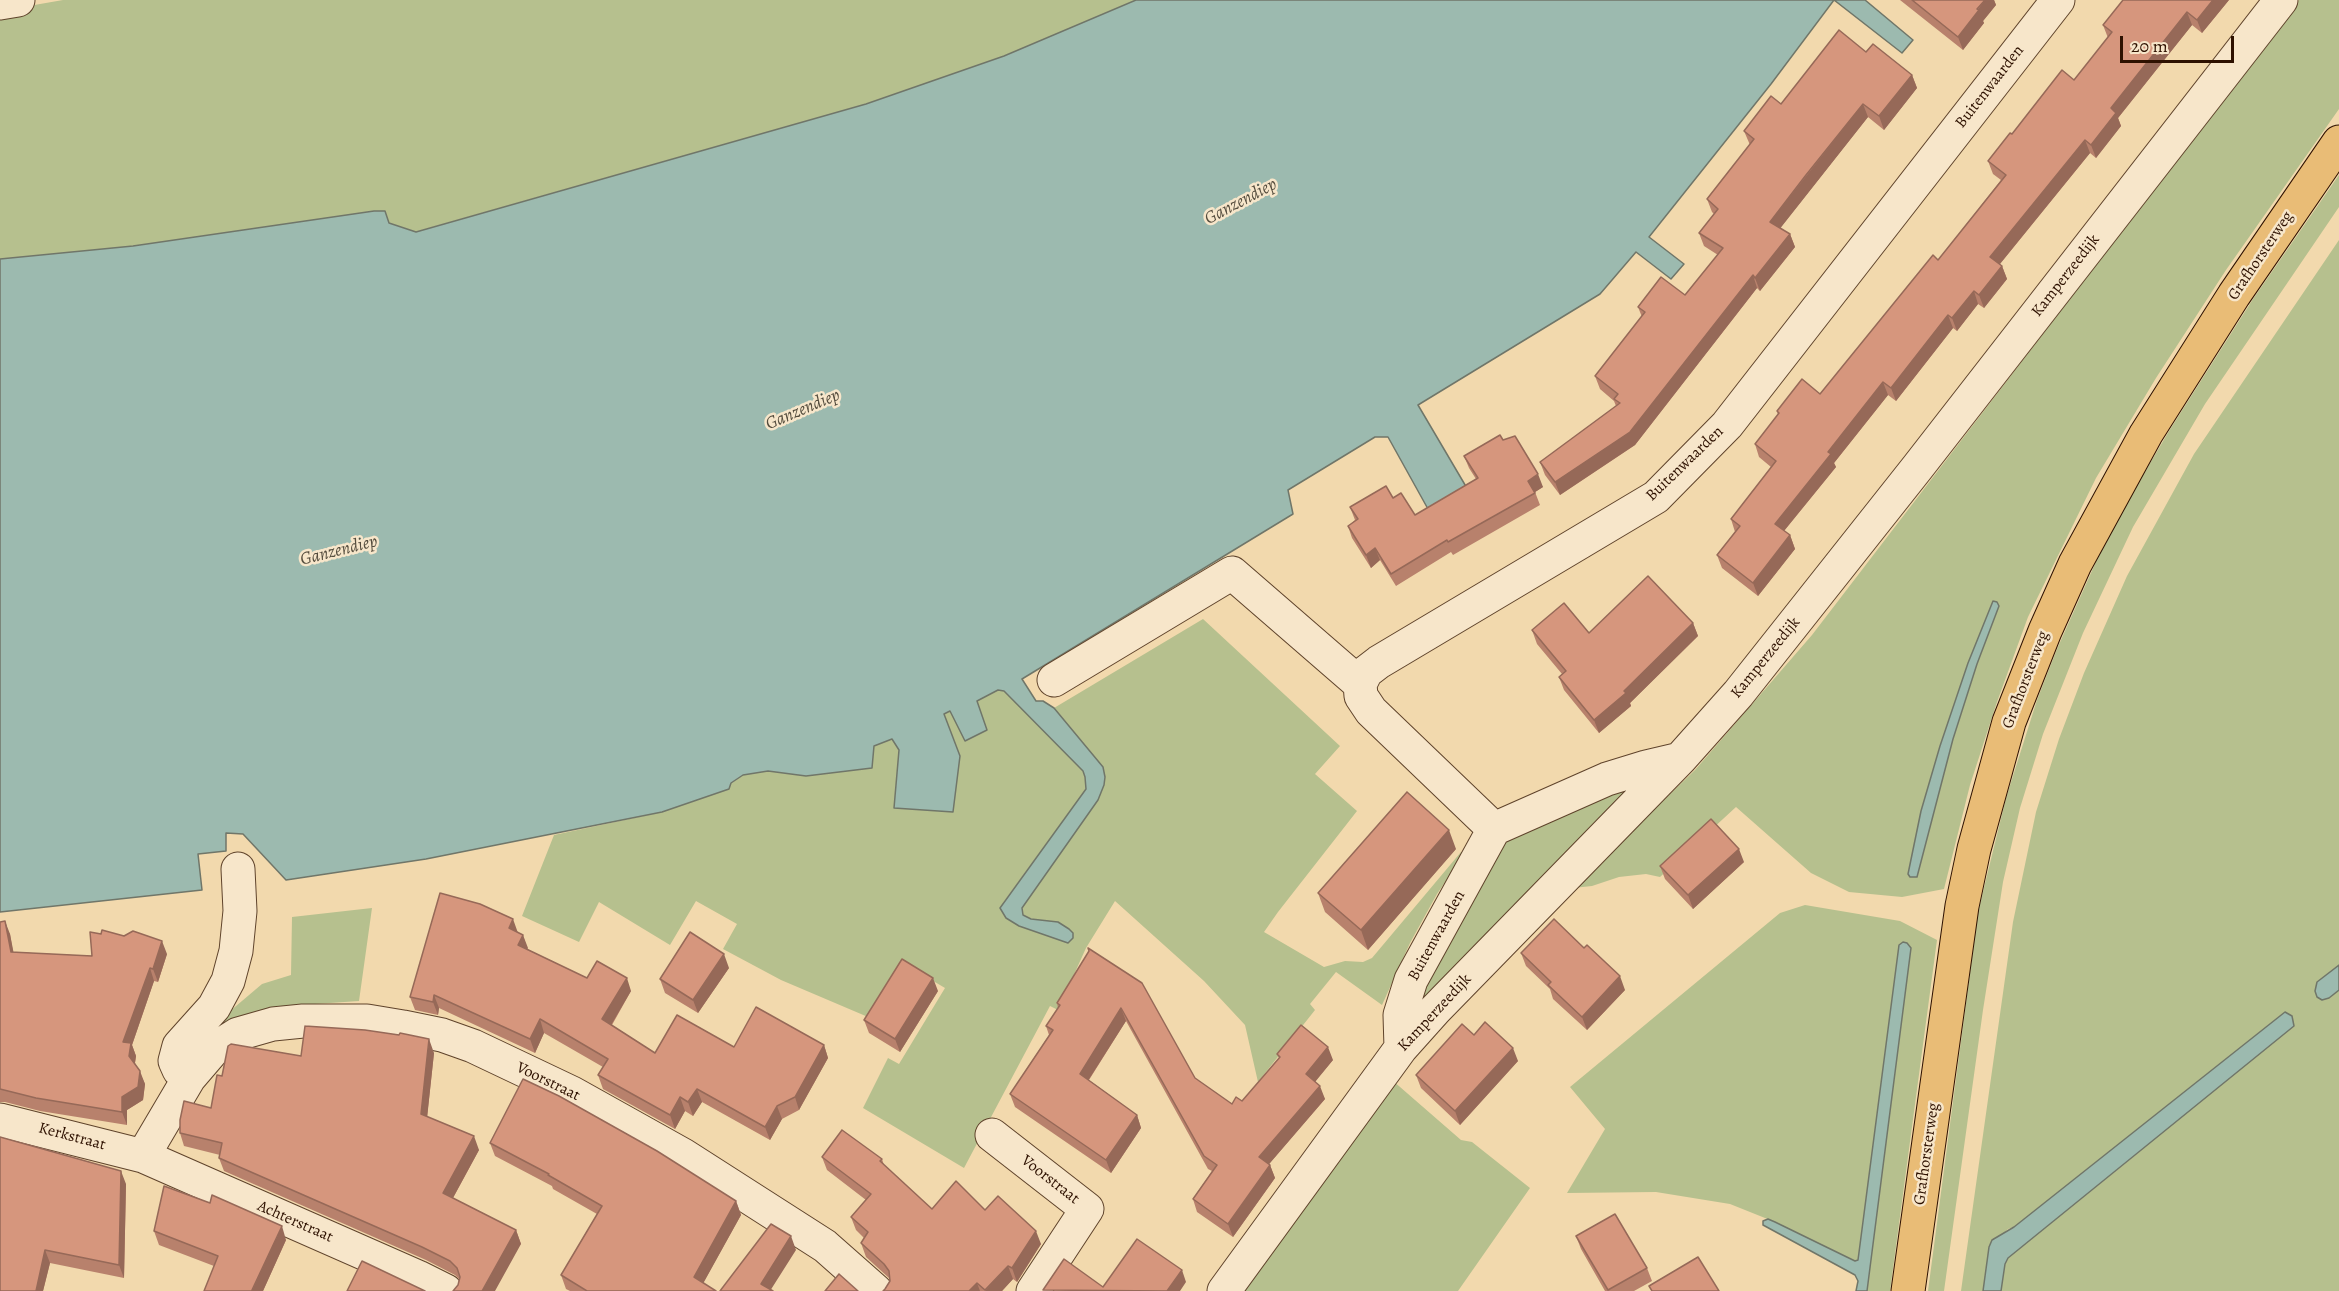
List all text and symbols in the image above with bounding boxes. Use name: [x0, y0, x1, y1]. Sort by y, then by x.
scale bar: [2123, 24, 2237, 62]
text: 20 m: [2131, 34, 2168, 58]
street label: Buitenwaarden: [1952, 42, 2028, 132]
water label: Ganzendiep: [1201, 174, 1281, 230]
street label: Grafhorsterweg: [2224, 208, 2298, 304]
street label: Kamperzeedijk: [2028, 231, 2104, 321]
water label: Ganzendiep: [762, 385, 844, 435]
street label: Buitenwaarden: [1642, 422, 1728, 506]
water label: Ganzendiep: [298, 531, 380, 571]
street label: Kamperzeedijk: [1727, 613, 1805, 703]
street label: Grafhorsterweg: [1999, 628, 2053, 732]
street label: Buitenwaarden: [1404, 888, 1470, 984]
street label: Kamperzeedijk: [1394, 970, 1476, 1056]
street label: Voorstraat: [513, 1058, 583, 1106]
street label: Grafhorsterweg: [1910, 1102, 1944, 1206]
street label: Kerkstraat: [36, 1119, 108, 1155]
street label: Voorstraat: [1017, 1151, 1083, 1209]
street label: Achterstraat: [254, 1197, 336, 1247]

